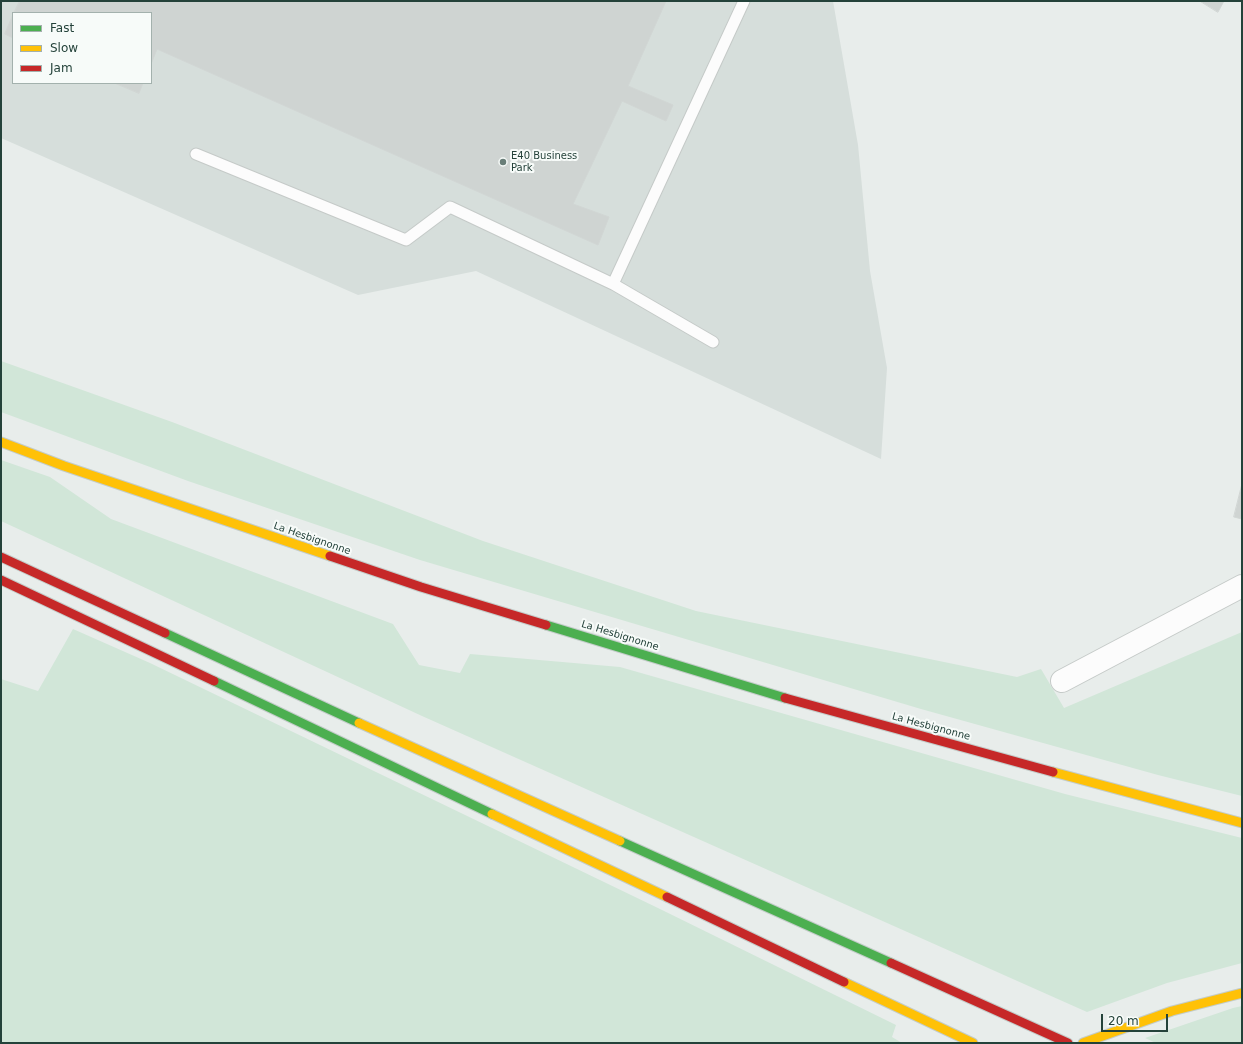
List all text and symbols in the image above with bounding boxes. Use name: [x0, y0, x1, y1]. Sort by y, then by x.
legend: [12, 12, 152, 84]
text: Fast: [50, 21, 74, 35]
text: Slow: [50, 41, 78, 55]
text: Jam: [50, 61, 73, 75]
place label: E40 Business Park: [511, 150, 577, 174]
marker: E40 Business Park: [498, 157, 508, 167]
street label: La Hesbignonne: [272, 520, 352, 558]
street label: La Hesbignonne: [580, 618, 660, 654]
street label: La Hesbignonne: [891, 711, 971, 743]
scale bar: [1103, 1006, 1170, 1032]
text: 20 m: [1108, 1014, 1139, 1028]

